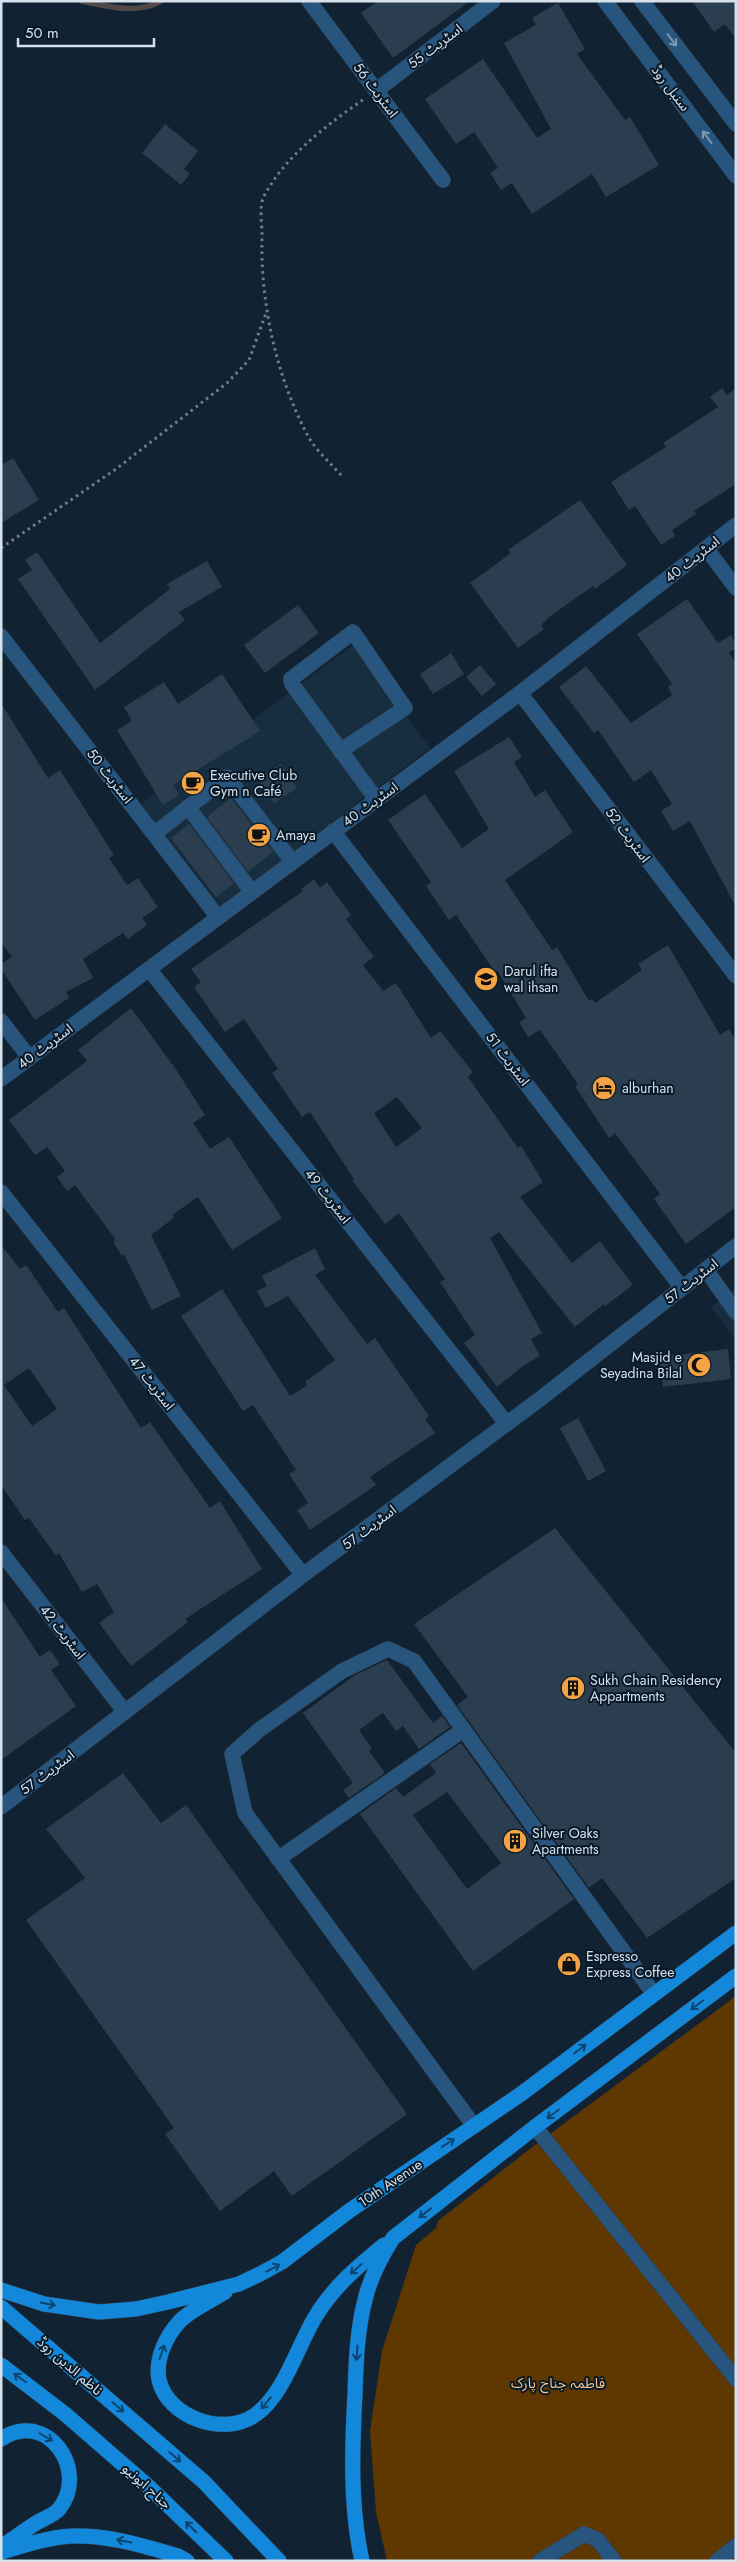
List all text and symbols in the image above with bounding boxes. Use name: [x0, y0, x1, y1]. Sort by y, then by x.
scale bar: [18, 15, 154, 47]
street label: اسٹریٹ 55: [403, 19, 467, 73]
text: 50 m: [25, 22, 59, 44]
one-way arrow: [667, 33, 677, 47]
street label: اسٹریٹ 56: [349, 58, 403, 122]
street label: سنبل روڈ: [647, 61, 695, 115]
one-way arrow: [701, 131, 712, 144]
street label: اسٹریٹ 40: [660, 531, 724, 587]
street label: اسٹریٹ 50: [82, 744, 138, 808]
place label: Executive Club Gym n Café: [210, 765, 297, 801]
cafe icon: Executive Club Gym n Café: [180, 770, 206, 796]
street label: اسٹریٹ 40: [338, 777, 402, 831]
street label: اسٹریٹ 52: [601, 803, 655, 867]
cafe icon: Amaya: [246, 822, 272, 848]
place label: Amaya: [276, 825, 316, 845]
place label: Darul ifta wal ihsan: [504, 961, 558, 997]
school or university icon: Darul ifta wal ihsan: [473, 966, 499, 992]
street label: اسٹریٹ 40: [13, 1018, 77, 1074]
street label: اسٹریٹ 51: [481, 1028, 535, 1090]
hotel icon: alburhan: [591, 1075, 617, 1101]
place label: alburhan: [622, 1078, 674, 1098]
street label: اسٹریٹ 49: [300, 1164, 356, 1228]
street label: اسٹریٹ 57: [660, 1254, 722, 1308]
place label: Masjid e Seyadina Bilal: [600, 1347, 682, 1383]
street label: اسٹریٹ 47: [124, 1352, 180, 1414]
mosque icon: Masjid e Seyadina Bilal: [686, 1352, 712, 1378]
street label: اسٹریٹ 57: [338, 1500, 400, 1554]
street label: اسٹریٹ 42: [35, 1600, 91, 1664]
place label: Sukh Chain Residency Appartments: [590, 1670, 722, 1706]
building icon: Sukh Chain Residency Appartments: [560, 1675, 586, 1701]
street label: اسٹریٹ 57: [16, 1745, 78, 1799]
place label: Silver Oaks Apartments: [532, 1823, 599, 1859]
building icon: Silver Oaks Apartments: [502, 1828, 528, 1854]
place label: Espresso Express Coffee: [586, 1946, 675, 1982]
shop icon: Espresso Express Coffee: [556, 1951, 582, 1977]
one-way arrow: [690, 2000, 704, 2010]
one-way arrow: [573, 2044, 587, 2054]
one-way arrow: [547, 2108, 560, 2119]
one-way arrow: [441, 2138, 455, 2148]
street label: 10th Avenue: [354, 2154, 426, 2212]
one-way arrow: [419, 2208, 432, 2219]
one-way arrow: [265, 2262, 279, 2272]
one-way arrow: [349, 2263, 362, 2275]
one-way arrow: [39, 2300, 55, 2309]
street label: ناظم الدین روڈ: [32, 2332, 107, 2401]
one-way arrow: [158, 2345, 167, 2360]
one-way arrow: [352, 2345, 362, 2361]
one-way arrow: [13, 2373, 27, 2383]
park label: فاطمہ جناح پارک: [511, 2373, 605, 2394]
one-way arrow: [261, 2396, 272, 2409]
one-way arrow: [111, 2402, 124, 2413]
one-way arrow: [39, 2432, 54, 2442]
one-way arrow: [168, 2451, 181, 2462]
street label: جناح ایونیو: [117, 2458, 176, 2514]
one-way arrow: [184, 2521, 197, 2533]
one-way arrow: [117, 2536, 133, 2545]

